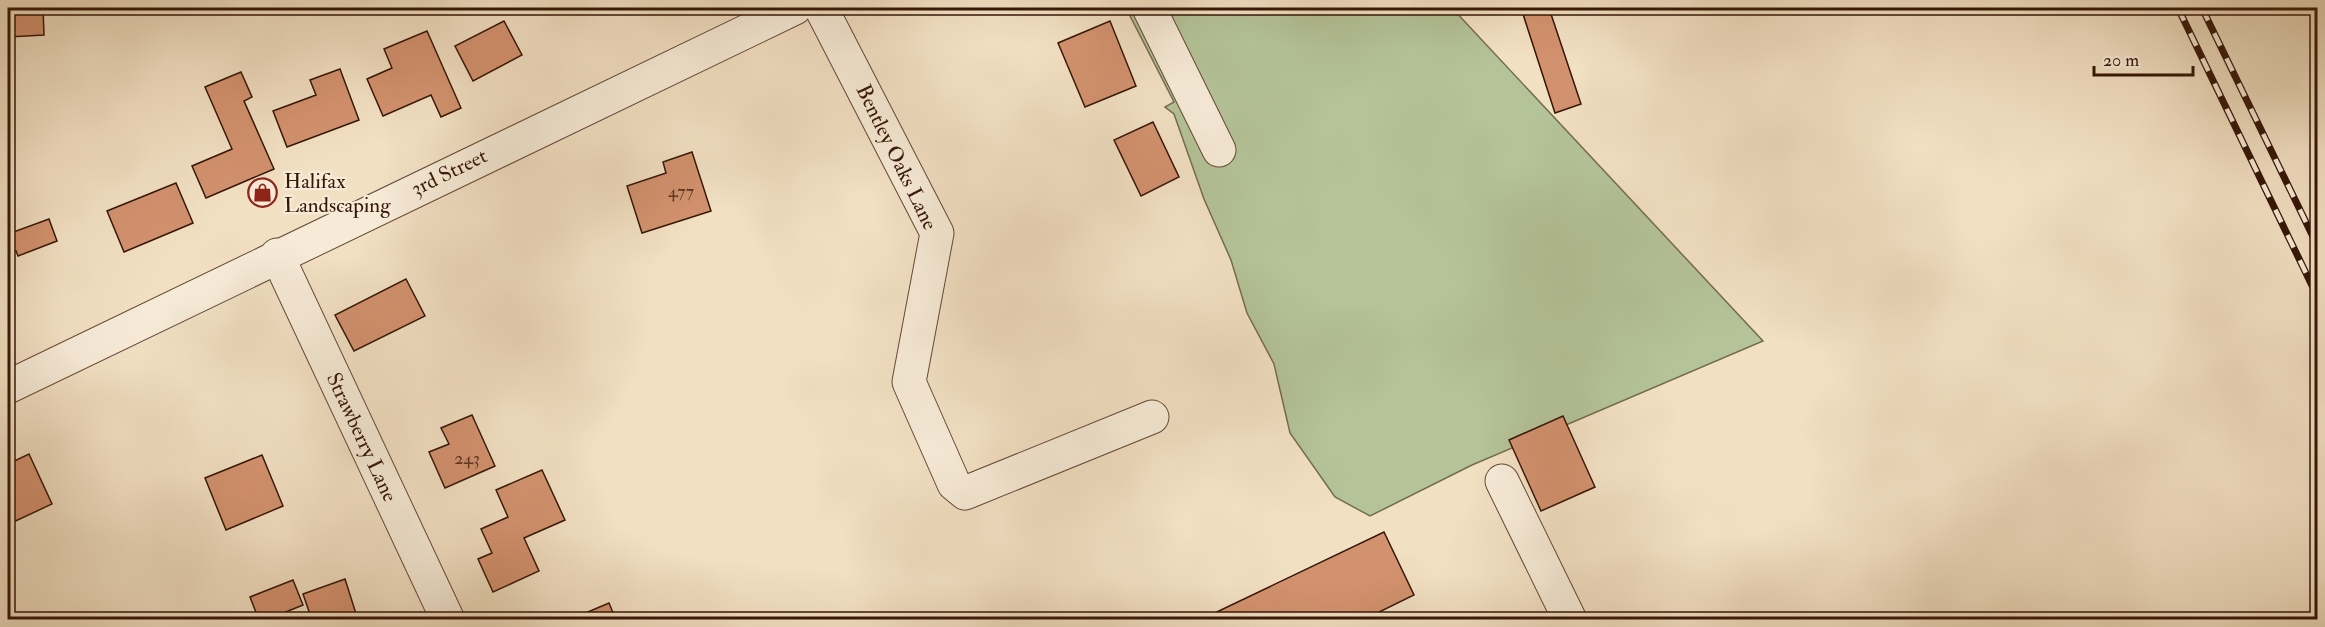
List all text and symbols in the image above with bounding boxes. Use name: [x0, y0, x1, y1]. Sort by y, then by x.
scale bar: [2094, 39, 2193, 77]
text: 20 m: [2103, 49, 2139, 72]
street label: Bentley Oaks Lane: [850, 80, 944, 235]
street label: 3rd Street: [407, 142, 492, 202]
place label: Halifax Landscaping: [284, 168, 391, 219]
shop icon: Halifax Landscaping: [247, 177, 279, 209]
house number: 477: [668, 180, 694, 203]
street label: Strawberry Lane: [320, 368, 403, 506]
house number: 243: [454, 447, 480, 470]

